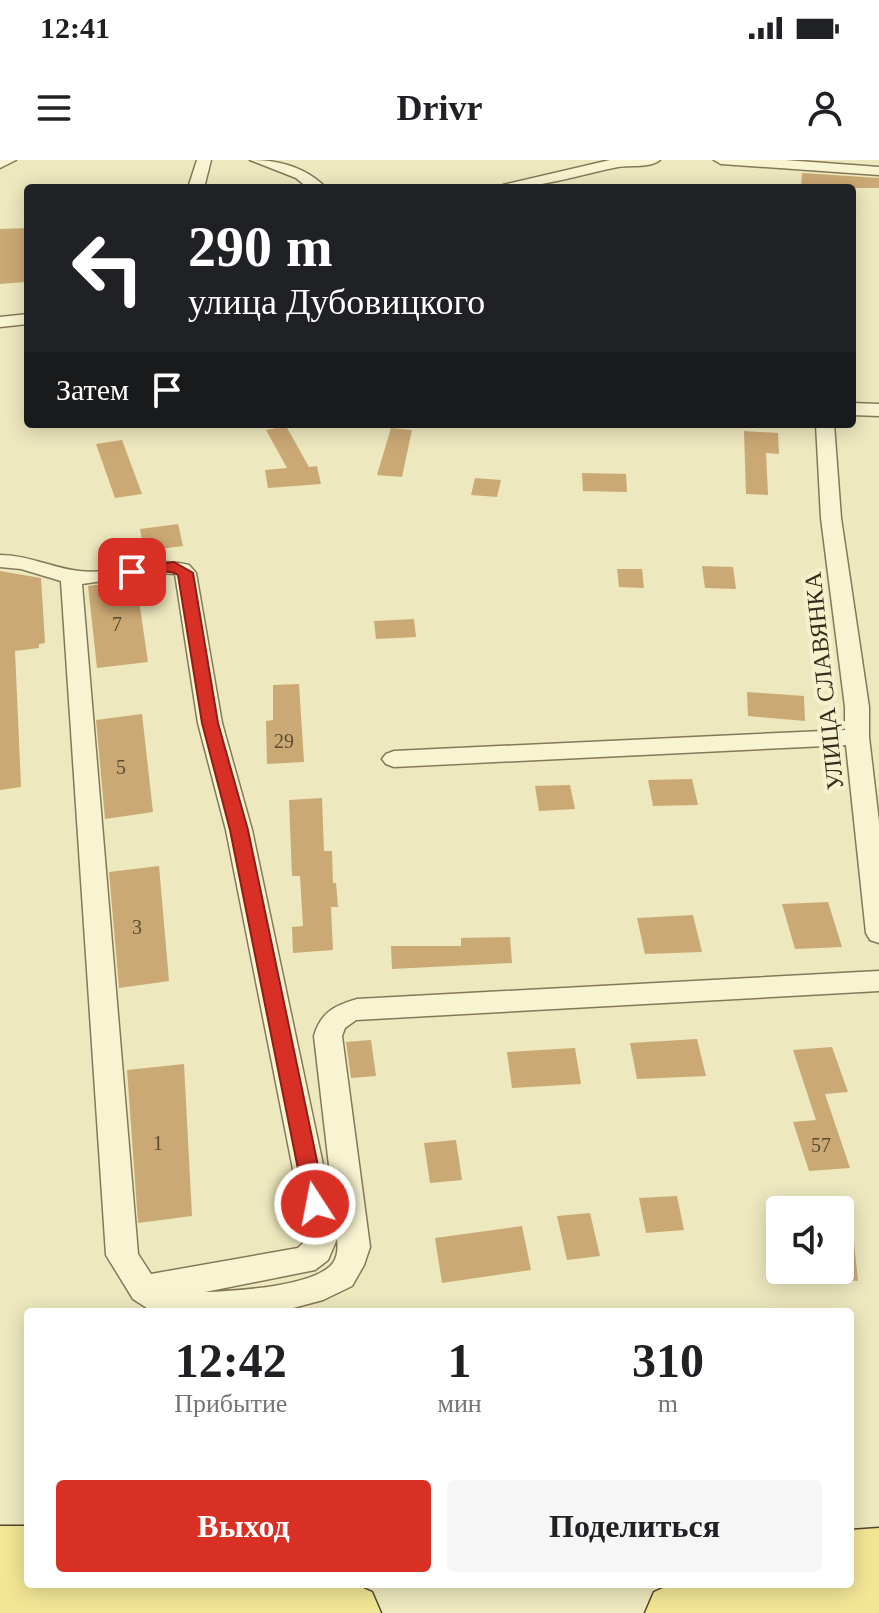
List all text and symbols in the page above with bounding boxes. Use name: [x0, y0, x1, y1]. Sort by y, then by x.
text: 12:41: [40, 11, 110, 44]
icon: menu: [32, 86, 76, 130]
icon: person: [803, 86, 847, 130]
text: Drivr: [397, 88, 482, 128]
icon: left: [56, 216, 160, 320]
text: 290 m: [188, 216, 333, 278]
text: улица Дубовицкого: [188, 282, 485, 322]
icon: arrive: [145, 368, 189, 412]
text: Затем: [56, 373, 129, 406]
pin: [98, 538, 166, 606]
icon: arrive: [110, 550, 154, 594]
street label: УЛИЦА СЛАВЯНКА: [800, 570, 848, 791]
house number: 7: [112, 613, 122, 635]
house number: 29: [274, 730, 294, 752]
house number: 5: [116, 756, 126, 778]
house number: 3: [132, 916, 142, 938]
house number: 1: [153, 1132, 163, 1154]
house number: 57: [811, 1134, 831, 1156]
position arrow: [273, 1162, 357, 1246]
map controls: [766, 1196, 854, 1284]
button: sound: [766, 1196, 854, 1284]
text: 12:42: [175, 1334, 287, 1387]
text: 1: [448, 1334, 472, 1387]
text: 310: [632, 1334, 704, 1387]
text: Прибытие: [174, 1389, 287, 1418]
text: мин: [437, 1389, 482, 1418]
text: m: [658, 1389, 678, 1418]
button: Выход: [56, 1480, 431, 1572]
button: Поделиться: [447, 1480, 822, 1572]

